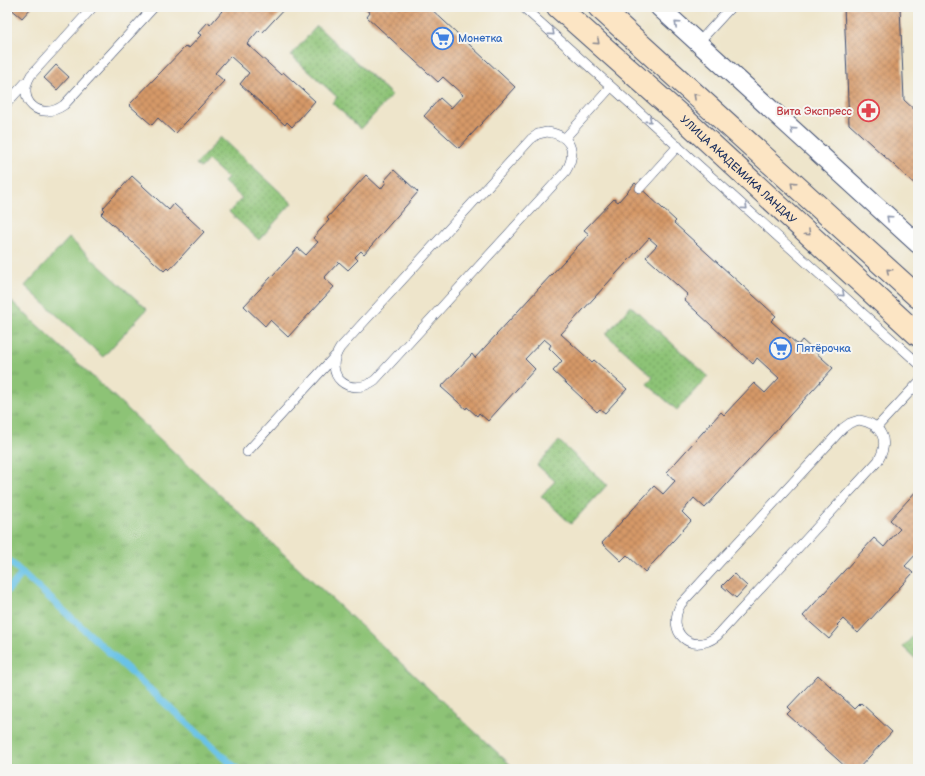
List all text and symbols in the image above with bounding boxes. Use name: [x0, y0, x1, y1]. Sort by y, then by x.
one-way arrow: [674, 21, 682, 28]
supermarket icon: Монетка: [430, 25, 456, 51]
one-way arrow: [547, 29, 555, 36]
place label: Монетка: [458, 32, 503, 45]
one-way arrow: [592, 38, 600, 45]
one-way arrow: [693, 93, 701, 101]
pharmacy icon: Вита Экспресс: [855, 98, 881, 124]
place label: Вита Экспресс: [776, 105, 853, 118]
street label: УЛИЦА АКАДЕМИКА ЛАНДАУ: [678, 113, 799, 227]
one-way arrow: [644, 115, 651, 122]
one-way arrow: [790, 128, 798, 135]
one-way arrow: [790, 181, 797, 188]
one-way arrow: [740, 202, 748, 210]
one-way arrow: [886, 215, 894, 223]
one-way arrow: [803, 228, 810, 235]
one-way arrow: [886, 268, 894, 275]
one-way arrow: [837, 289, 844, 296]
supermarket icon: Пятёрочка: [768, 335, 794, 361]
place label: Пятёрочка: [796, 342, 852, 355]

